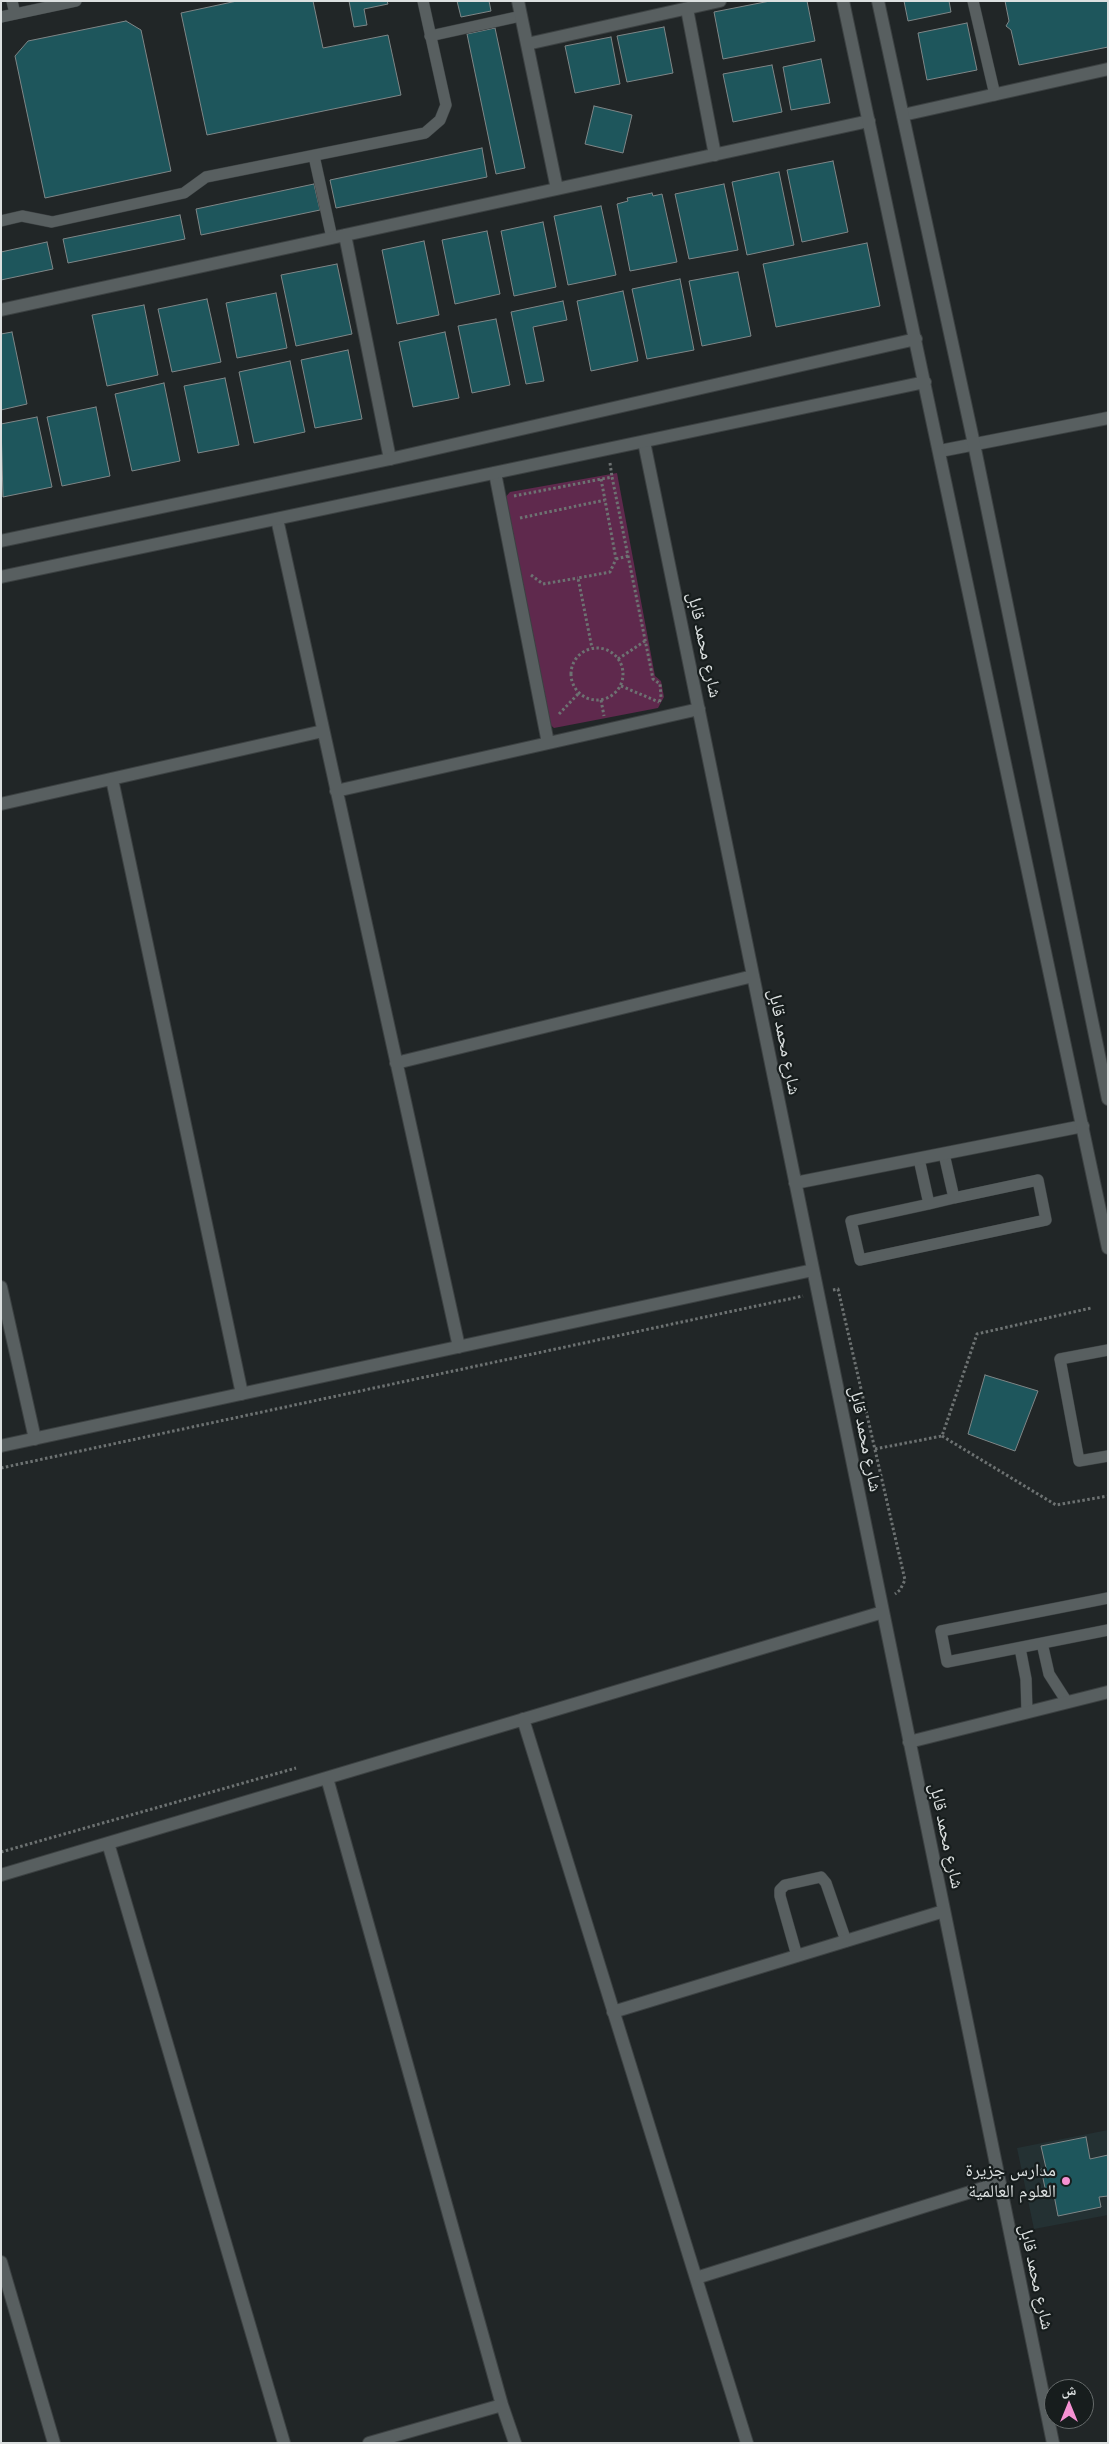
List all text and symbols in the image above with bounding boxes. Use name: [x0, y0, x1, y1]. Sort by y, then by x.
street label: شارع محمد قابل: [682, 590, 726, 700]
street label: شارع محمد قابل: [763, 987, 805, 1097]
street label: شارع محمد قابل: [844, 1384, 886, 1494]
street label: شارع محمد قابل: [924, 1781, 968, 1891]
place label: مدارس جزيرة العلوم العالمية: [966, 2160, 1056, 2202]
marker: مدارس جزيرة العلوم العالمية: [1060, 2175, 1072, 2187]
street label: شارع محمد قابل: [1014, 2222, 1058, 2332]
north arrow: [1044, 2379, 1094, 2429]
text: ش: [1062, 2380, 1076, 2399]

